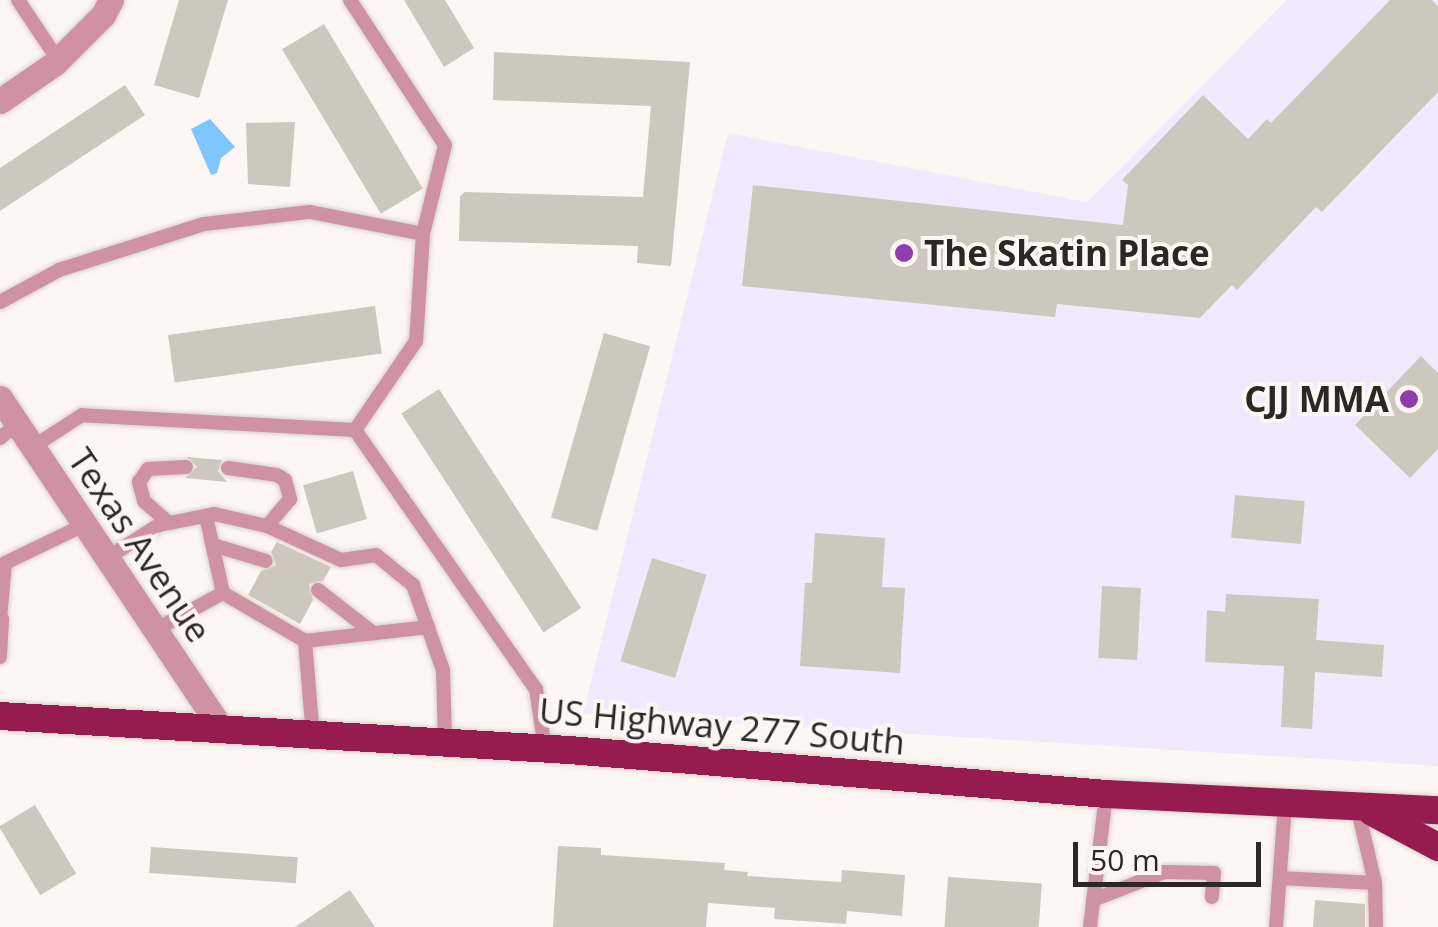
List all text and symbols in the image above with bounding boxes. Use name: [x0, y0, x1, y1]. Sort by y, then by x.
place label: The Skatin Place: [924, 232, 1210, 274]
marker: The Skatin Place: [893, 242, 915, 264]
place label: CJJ MMA: [1244, 378, 1389, 420]
marker: CJJ MMA: [1398, 388, 1420, 410]
street label: Texas Avenue: [60, 440, 220, 650]
street label: US Highway 277 South: [537, 689, 907, 763]
scale bar: [1078, 822, 1266, 884]
text: 50 m: [1090, 839, 1160, 880]

